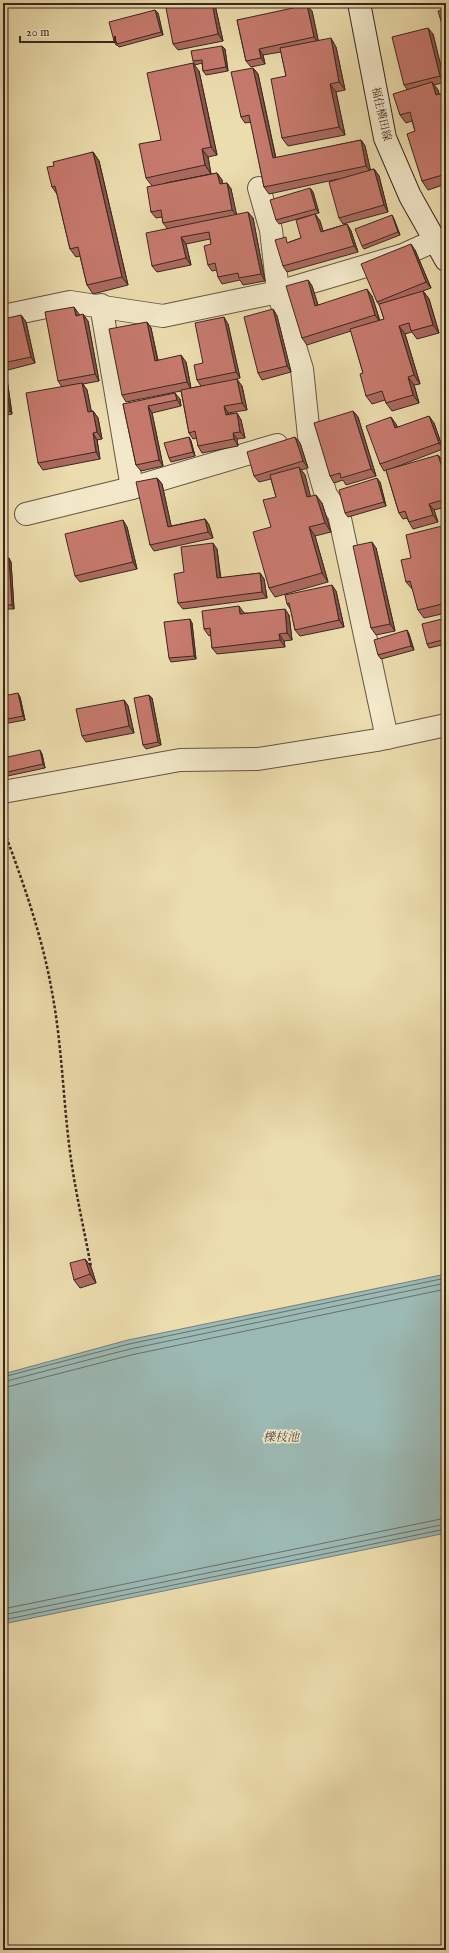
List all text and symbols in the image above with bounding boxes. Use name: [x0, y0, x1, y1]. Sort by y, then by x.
scale bar: [20, 18, 115, 44]
text: 20 m: [26, 25, 49, 40]
street label: 福住横田線: [368, 86, 394, 142]
water label: 櫟枝池: [263, 1430, 301, 1445]

